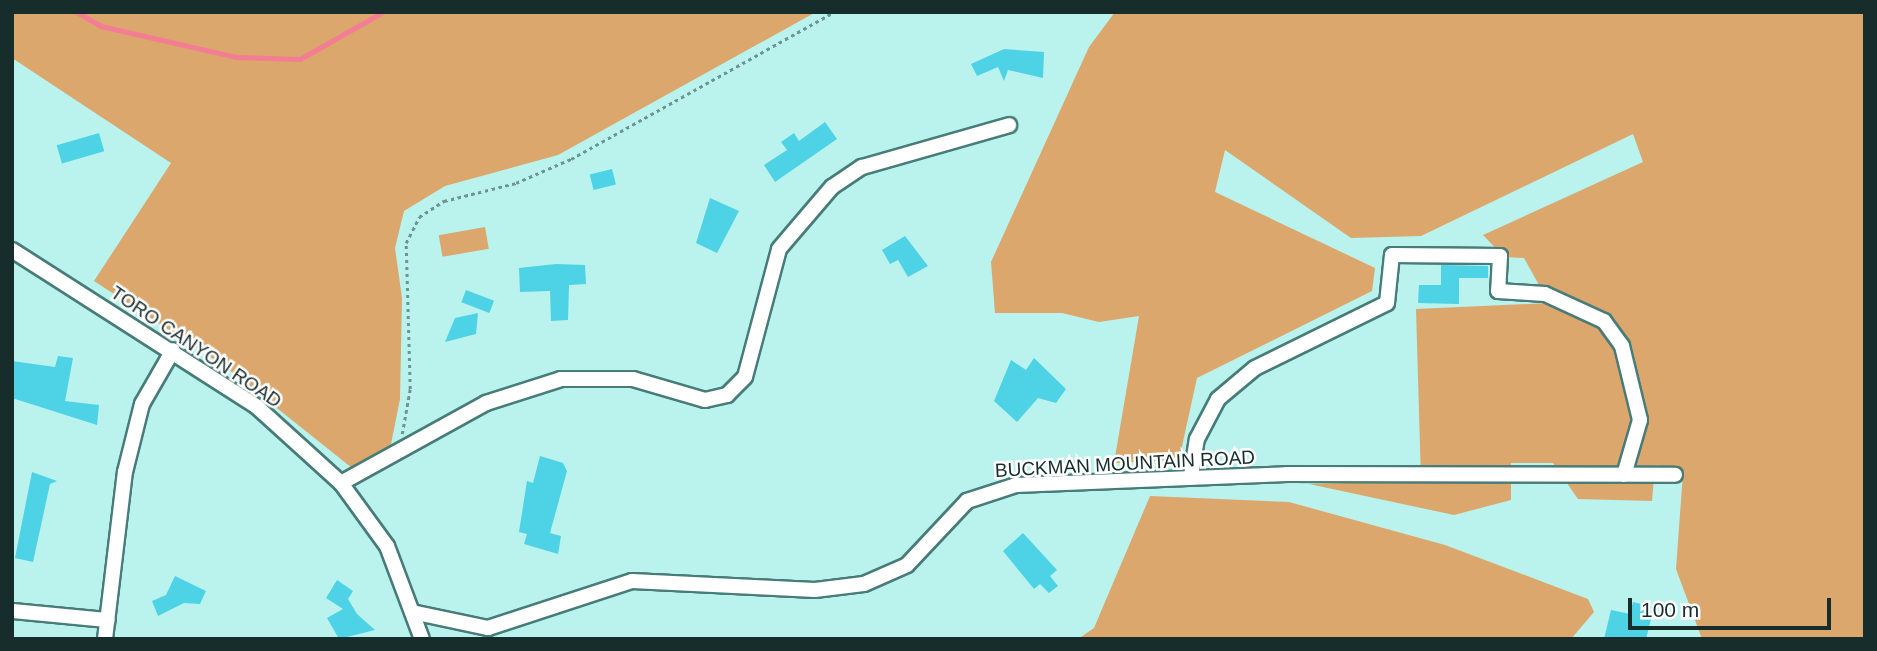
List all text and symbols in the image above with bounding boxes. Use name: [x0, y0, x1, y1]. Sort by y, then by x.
street label: TORO CANYON ROAD: [106, 281, 286, 413]
street label: BUCKMAN MOUNTAIN ROAD: [994, 446, 1256, 482]
scale bar: [1632, 584, 1835, 628]
text: 100 m: [1641, 598, 1699, 621]

